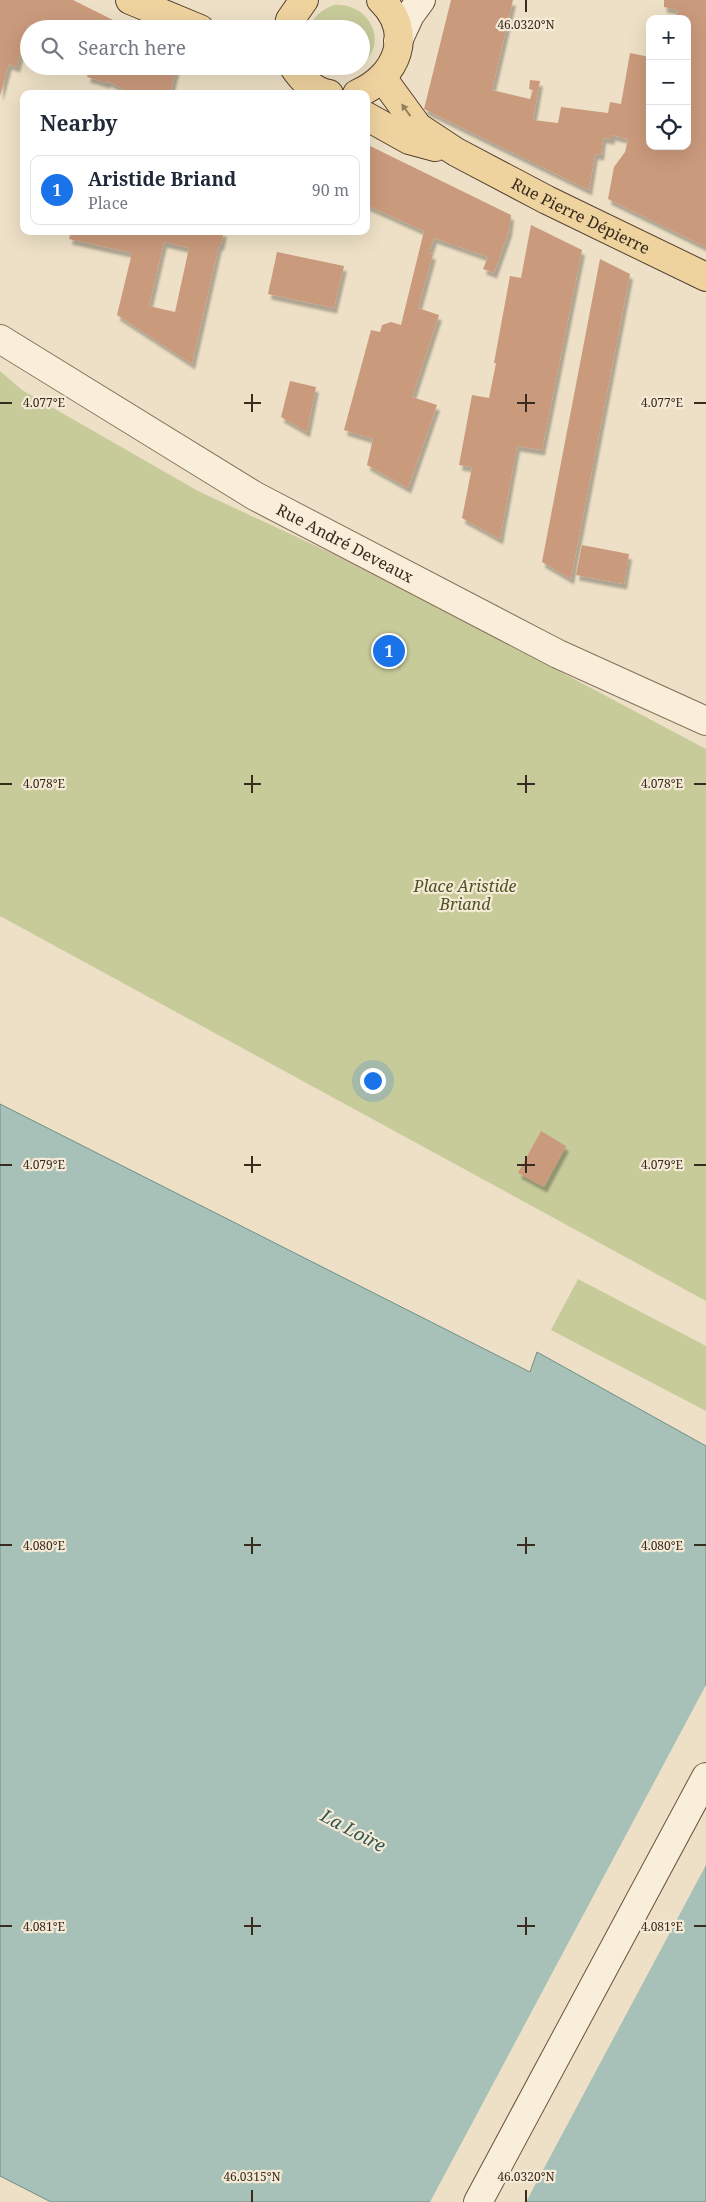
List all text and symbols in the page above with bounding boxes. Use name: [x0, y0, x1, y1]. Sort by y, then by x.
map controls: [646, 15, 691, 150]
button: +: [646, 15, 691, 60]
text: 46.0320°N: [497, 16, 555, 33]
search box: [20, 20, 370, 75]
icon: search: [38, 34, 66, 62]
text: Search here: [78, 35, 186, 61]
button: −: [646, 60, 691, 105]
one-way arrow: [400, 104, 411, 117]
button: locate: [646, 105, 691, 150]
text: Nearby: [40, 109, 118, 137]
text: Aristide Briand: [88, 166, 236, 192]
street label: Rue Pierre Dépierre: [508, 172, 654, 259]
text: 1: [52, 179, 62, 201]
text: 90 m: [312, 179, 349, 201]
text: Place: [88, 192, 128, 214]
text: 4.077°E: [23, 394, 65, 411]
text: 4.077°E: [641, 394, 683, 411]
street label: Rue André Deveaux: [273, 498, 418, 588]
pin: 1: [373, 632, 405, 670]
text: 4.078°E: [23, 775, 65, 792]
text: 4.078°E: [641, 775, 683, 792]
park label: Place Aristide Briand: [413, 875, 517, 915]
your location: [360, 1068, 386, 1094]
text: 4.079°E: [23, 1156, 65, 1173]
text: 4.079°E: [641, 1156, 683, 1173]
text: 4.080°E: [23, 1537, 65, 1554]
text: 4.080°E: [641, 1537, 683, 1554]
water label: La Loire: [316, 1803, 390, 1857]
text: 4.081°E: [23, 1918, 65, 1935]
text: 4.081°E: [641, 1918, 683, 1935]
text: 46.0315°N: [223, 2168, 281, 2185]
text: 46.0320°N: [497, 2168, 555, 2185]

